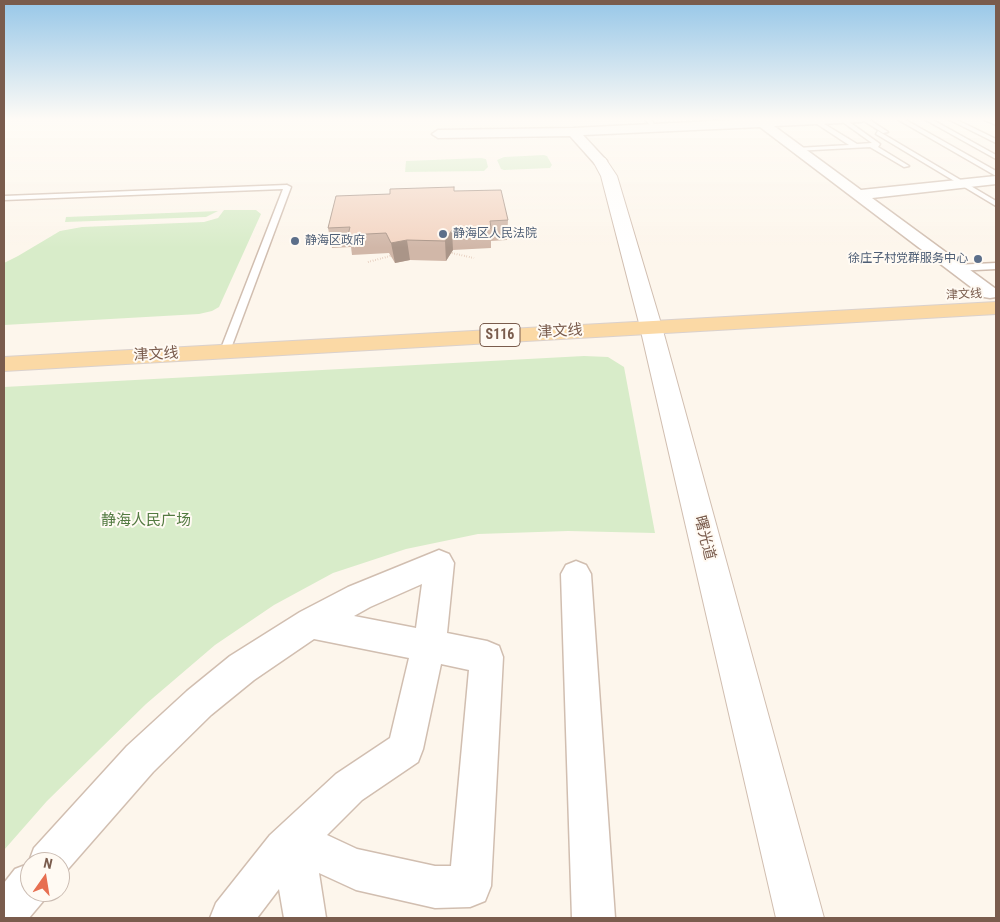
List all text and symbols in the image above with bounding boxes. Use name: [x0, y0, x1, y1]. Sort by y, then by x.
place label: 静海区人民法院: [453, 227, 537, 241]
marker: 静海区人民法院: [437, 228, 449, 240]
place label: 静海区政府: [305, 234, 365, 248]
marker: 静海区政府: [289, 235, 301, 247]
place label: 徐庄子村党群服务中心: [848, 252, 968, 266]
marker: 徐庄子村党群服务中心: [972, 253, 984, 265]
street label: 津文线: [946, 287, 982, 303]
street label: 津文线: [537, 322, 583, 342]
road number: S116: [480, 324, 520, 346]
street label: 津文线: [133, 345, 179, 365]
park label: 静海人民广场: [101, 512, 191, 530]
street label: 曙光道: [690, 514, 718, 562]
north arrow: [20, 852, 70, 902]
text: N: [42, 855, 54, 872]

